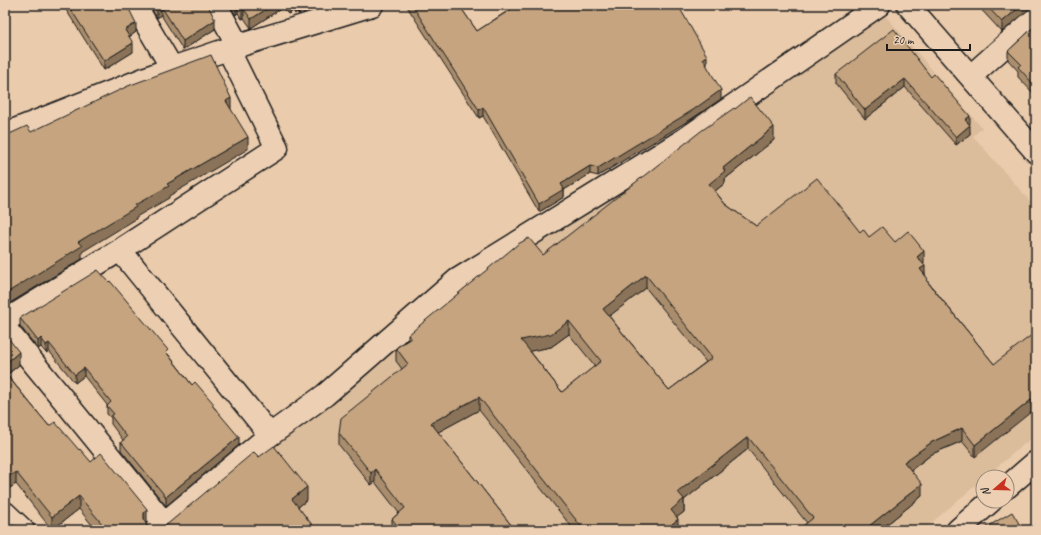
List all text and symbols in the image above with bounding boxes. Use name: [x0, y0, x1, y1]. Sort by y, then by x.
scale bar: [887, 26, 970, 52]
text: 20 m: [893, 32, 915, 48]
north arrow: [975, 469, 1015, 509]
text: N: [977, 485, 993, 498]

